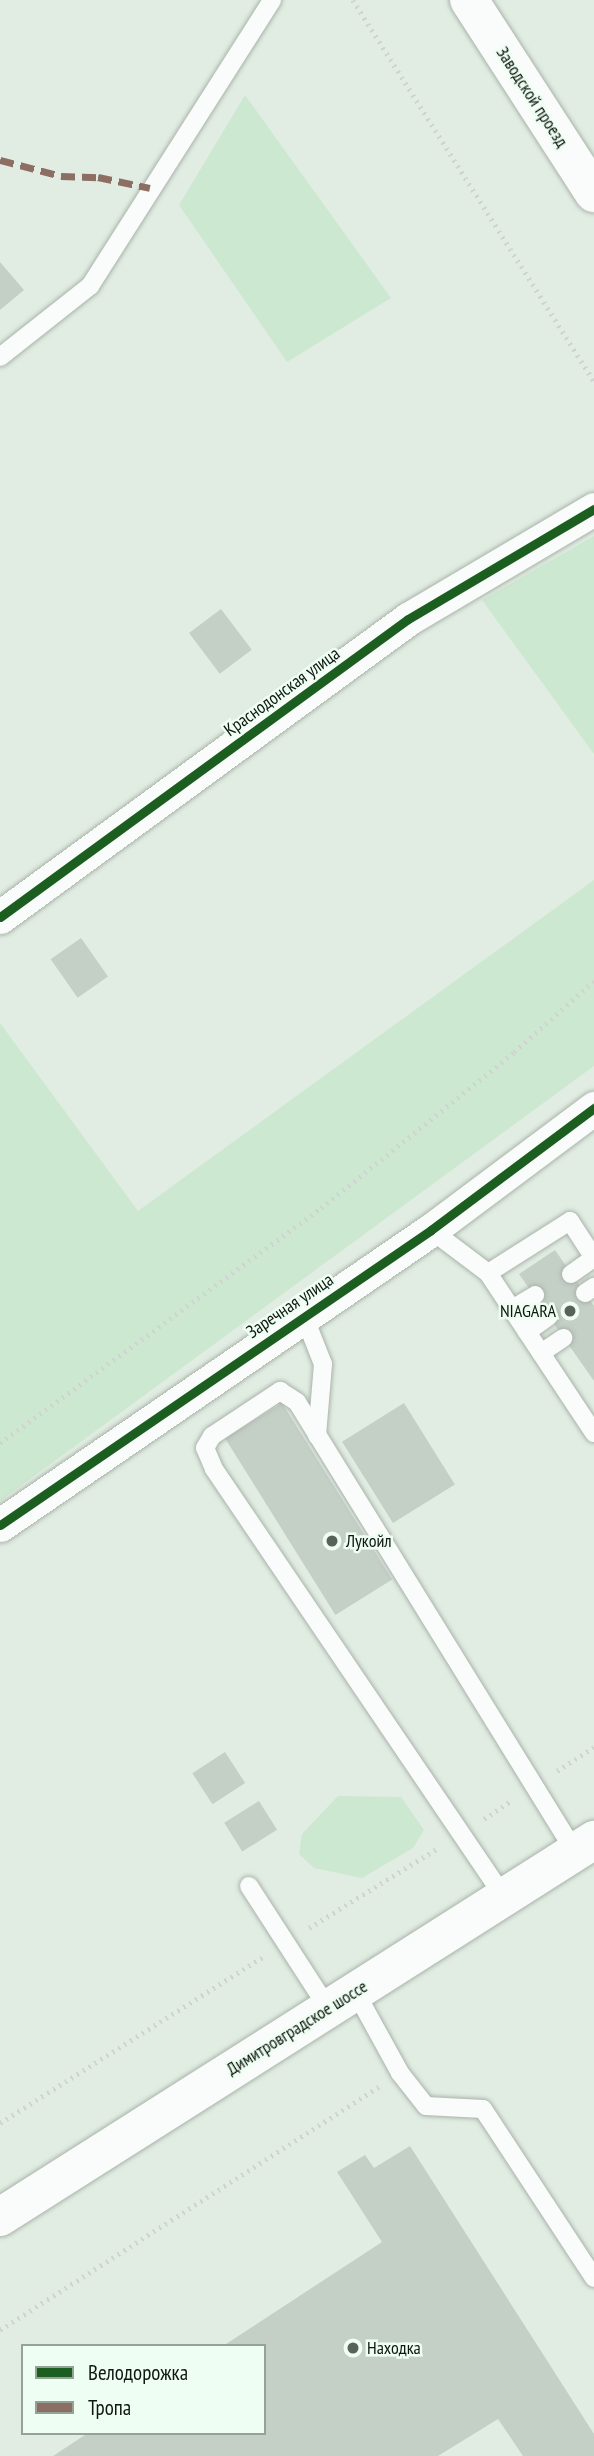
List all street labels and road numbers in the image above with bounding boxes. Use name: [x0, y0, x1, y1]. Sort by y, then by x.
street label: Заводской проезд: [491, 43, 573, 151]
street label: Краснодонская улица: [220, 643, 344, 741]
street label: Заречная улица: [242, 1269, 338, 1343]
street label: Димитровградское шоссе: [223, 1976, 371, 2080]

